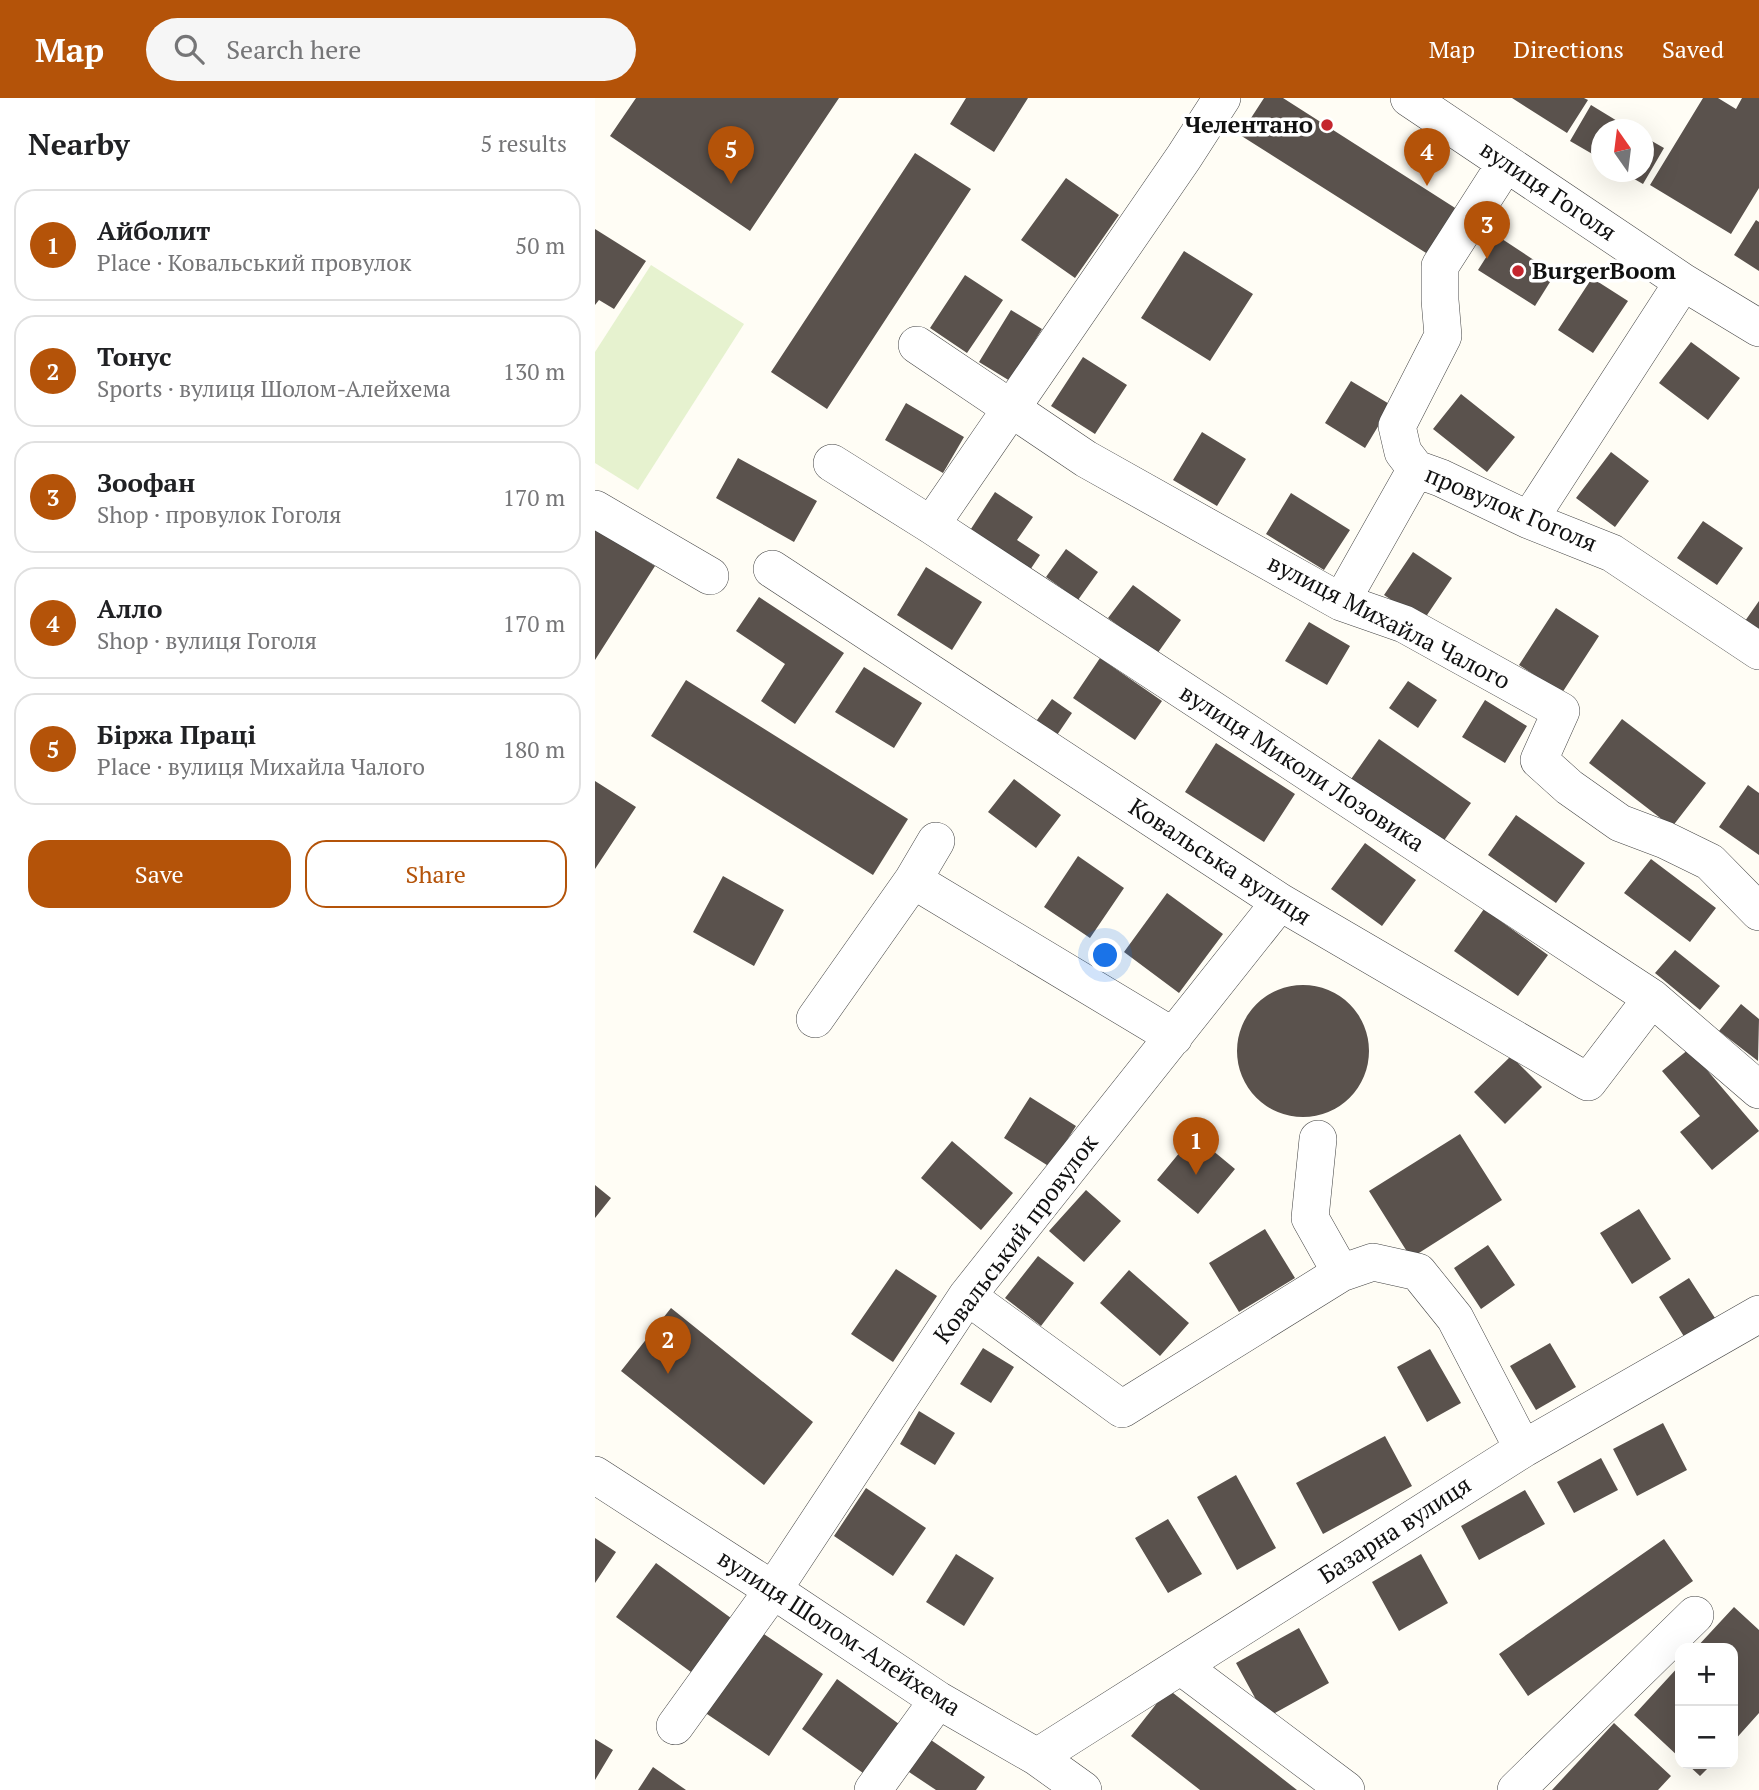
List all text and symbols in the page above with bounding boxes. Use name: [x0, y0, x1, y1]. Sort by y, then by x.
search box: [146, 18, 636, 81]
text: Map: [35, 28, 104, 71]
icon: search: [170, 30, 208, 68]
text: Search here: [226, 32, 361, 66]
text: Map: [1429, 33, 1475, 65]
text: Directions: [1513, 33, 1624, 65]
text: Saved: [1662, 33, 1724, 65]
place label: Челентано: [1185, 108, 1313, 140]
marker: Челентано: [1319, 117, 1335, 133]
north arrow: [1591, 119, 1654, 182]
text: Nearby: [28, 124, 130, 164]
pin: 5: [708, 126, 754, 184]
text: 5 results: [480, 128, 567, 159]
pin: 4: [1404, 128, 1450, 186]
street label: вулиця Гоголя: [1474, 133, 1623, 248]
pin: 3: [1464, 201, 1510, 259]
text: Айболит: [97, 213, 210, 247]
text: 1: [47, 230, 60, 261]
text: 50 m: [515, 230, 565, 261]
text: Place · Ковальський провулок: [97, 247, 412, 278]
place label: BurgerBoom: [1532, 254, 1676, 286]
marker: BurgerBoom: [1510, 263, 1526, 279]
text: Тонус: [97, 339, 172, 373]
text: 2: [47, 356, 60, 387]
text: 130 m: [503, 356, 565, 387]
text: Sports · вулиця Шолом-Алейхема: [97, 373, 451, 404]
street label: провулок Гоголя: [1420, 457, 1602, 559]
text: Зоофан: [97, 465, 195, 499]
text: 3: [47, 482, 60, 513]
text: 170 m: [503, 482, 565, 513]
text: Shop · провулок Гоголя: [97, 499, 342, 530]
street label: вулиця Михайла Чалого: [1263, 546, 1516, 696]
text: Алло: [97, 591, 162, 625]
text: 4: [47, 608, 60, 639]
text: 170 m: [503, 608, 565, 639]
text: Shop · вулиця Гоголя: [97, 625, 317, 656]
street label: вулиця Миколи Лозовика: [1174, 676, 1431, 858]
text: Біржа Праці: [97, 717, 256, 751]
text: 5: [47, 734, 60, 765]
text: 180 m: [503, 734, 565, 765]
text: Place · вулиця Михайла Чалого: [97, 751, 425, 782]
street label: Ковальська вулиця: [1123, 790, 1318, 932]
button: Save: [28, 840, 291, 908]
button: Share: [305, 840, 567, 908]
your location: [1088, 938, 1122, 972]
pin: 1: [1173, 1117, 1219, 1175]
street label: Ковальський провулок: [926, 1127, 1105, 1350]
pin: 2: [645, 1316, 691, 1374]
street label: Базарна вулиця: [1312, 1468, 1477, 1590]
street label: вулиця Шолом-Алейхема: [712, 1542, 967, 1723]
map controls: [1675, 1643, 1738, 1769]
button: +: [1675, 1643, 1738, 1706]
button: −: [1675, 1706, 1738, 1769]

